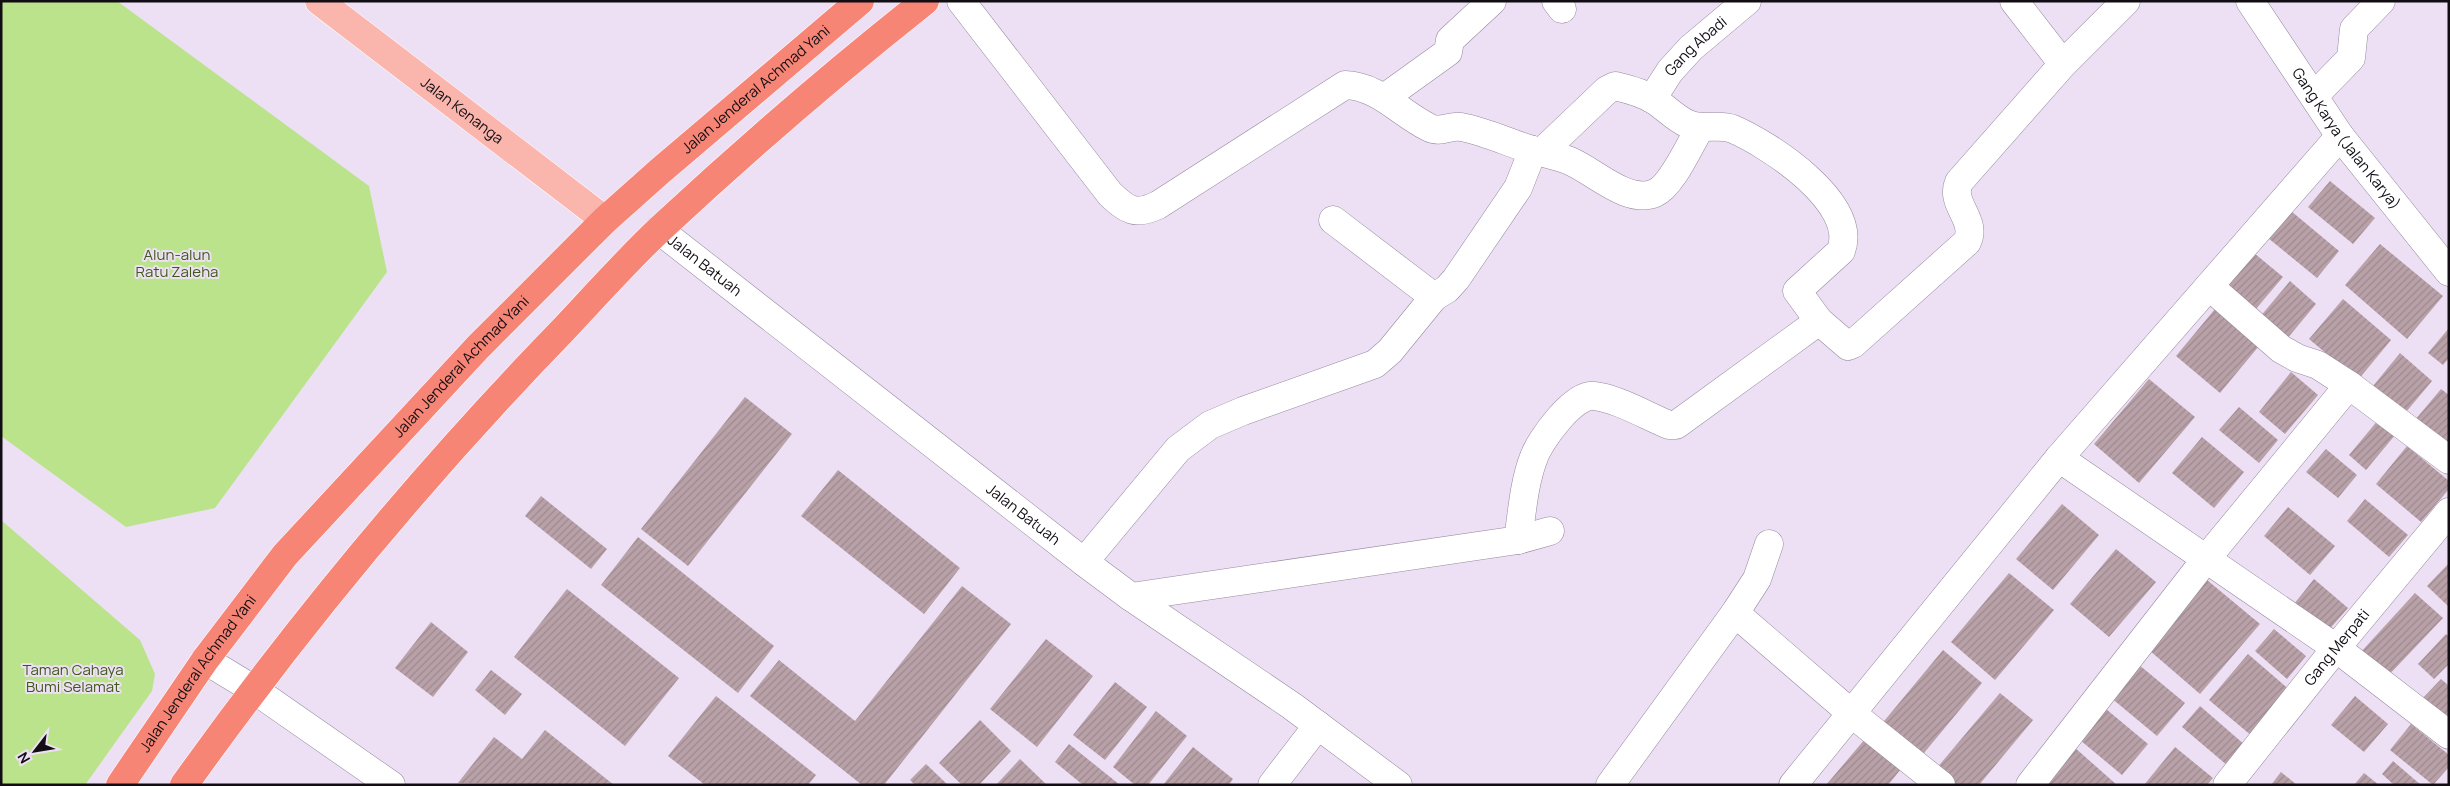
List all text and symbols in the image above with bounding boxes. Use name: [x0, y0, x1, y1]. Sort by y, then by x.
street label: Gang Abadi: [1659, 11, 1731, 80]
street label: Jalan Jenderal Achmad Yani: [677, 20, 834, 158]
street label: Gang Karya (Jalan Karya): [2287, 63, 2406, 214]
street label: Jalan Kenanga: [416, 71, 508, 149]
street label: Jalan Batuah: [664, 230, 747, 301]
park label: Alun-alun Ratu Zaleha: [136, 244, 218, 282]
street label: Jalan Jenderal Achmad Yani: [388, 291, 533, 442]
street label: Jalan Batuah: [982, 478, 1065, 550]
street label: Jalan Jenderal Achmad Yani: [134, 590, 261, 756]
street label: Gang Merpati: [2299, 604, 2374, 690]
park label: Taman Cahaya Bumi Selamat: [23, 659, 124, 697]
north arrow: [10, 726, 60, 776]
text: N: [13, 749, 34, 767]

